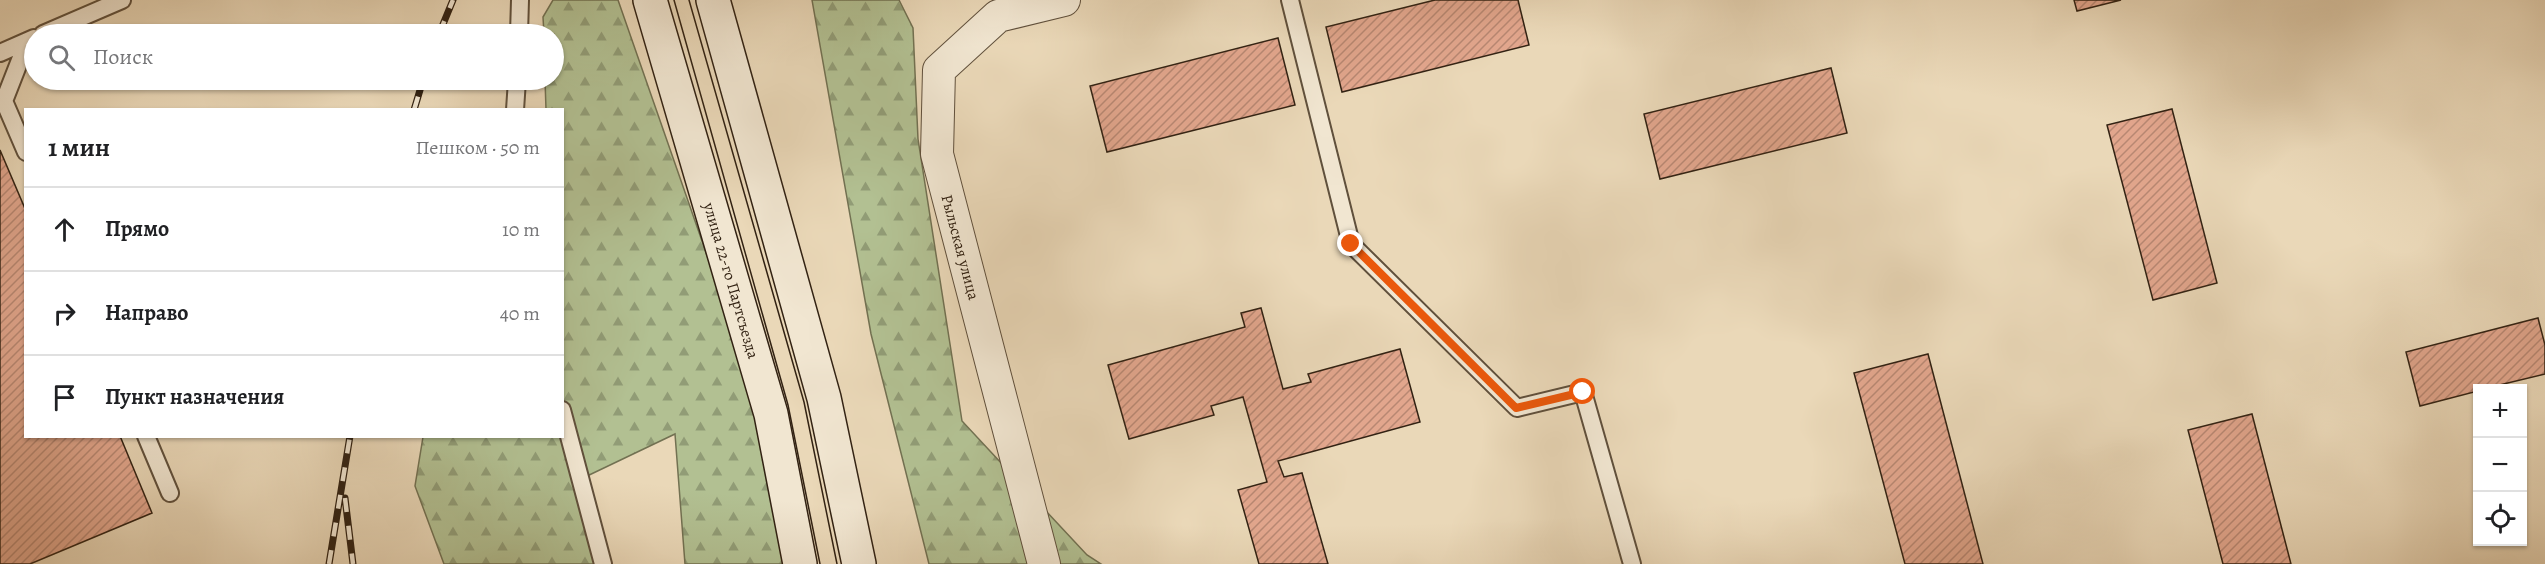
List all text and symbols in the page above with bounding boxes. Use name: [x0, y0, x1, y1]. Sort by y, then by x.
search box: [24, 24, 564, 90]
icon: search: [45, 41, 78, 74]
text: Поиск: [93, 42, 153, 72]
text: 1 мин: [48, 130, 110, 165]
text: Пешком · 50 m: [415, 134, 540, 161]
street label: Рыльская улица: [935, 192, 985, 303]
street label: улица 22-го Партсъезда: [697, 199, 764, 362]
icon: ahead: [48, 213, 81, 246]
text: Прямо: [105, 214, 169, 244]
text: 10 m: [502, 216, 540, 243]
route end: [1337, 230, 1363, 256]
icon: right: [48, 297, 81, 330]
text: Направо: [105, 298, 188, 328]
text: 40 m: [500, 300, 540, 327]
route start: [1569, 378, 1595, 404]
icon: arrive: [48, 381, 81, 414]
text: Пункт назначения: [105, 382, 284, 412]
map controls: [2473, 384, 2527, 546]
button: +: [2473, 384, 2527, 438]
button: −: [2473, 438, 2527, 492]
button: locate: [2473, 492, 2527, 546]

